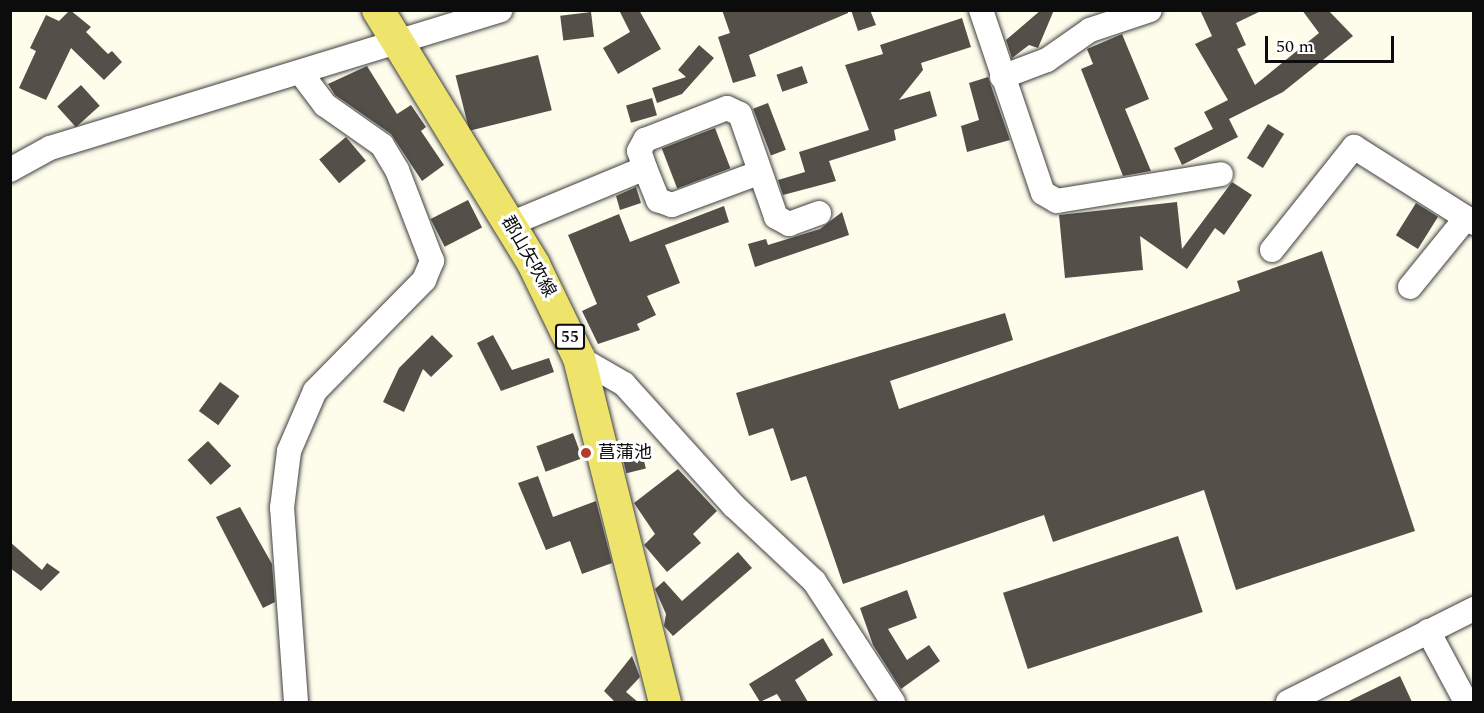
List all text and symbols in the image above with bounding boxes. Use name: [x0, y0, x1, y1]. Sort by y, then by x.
scale bar: [1268, 24, 1397, 62]
text: 50 m: [1276, 33, 1314, 60]
street label: 郡山矢吹線: [496, 213, 560, 301]
road number: 55: [555, 324, 585, 350]
place label: 菖蒲池: [598, 442, 652, 464]
marker: 菖蒲池: [579, 446, 593, 460]

